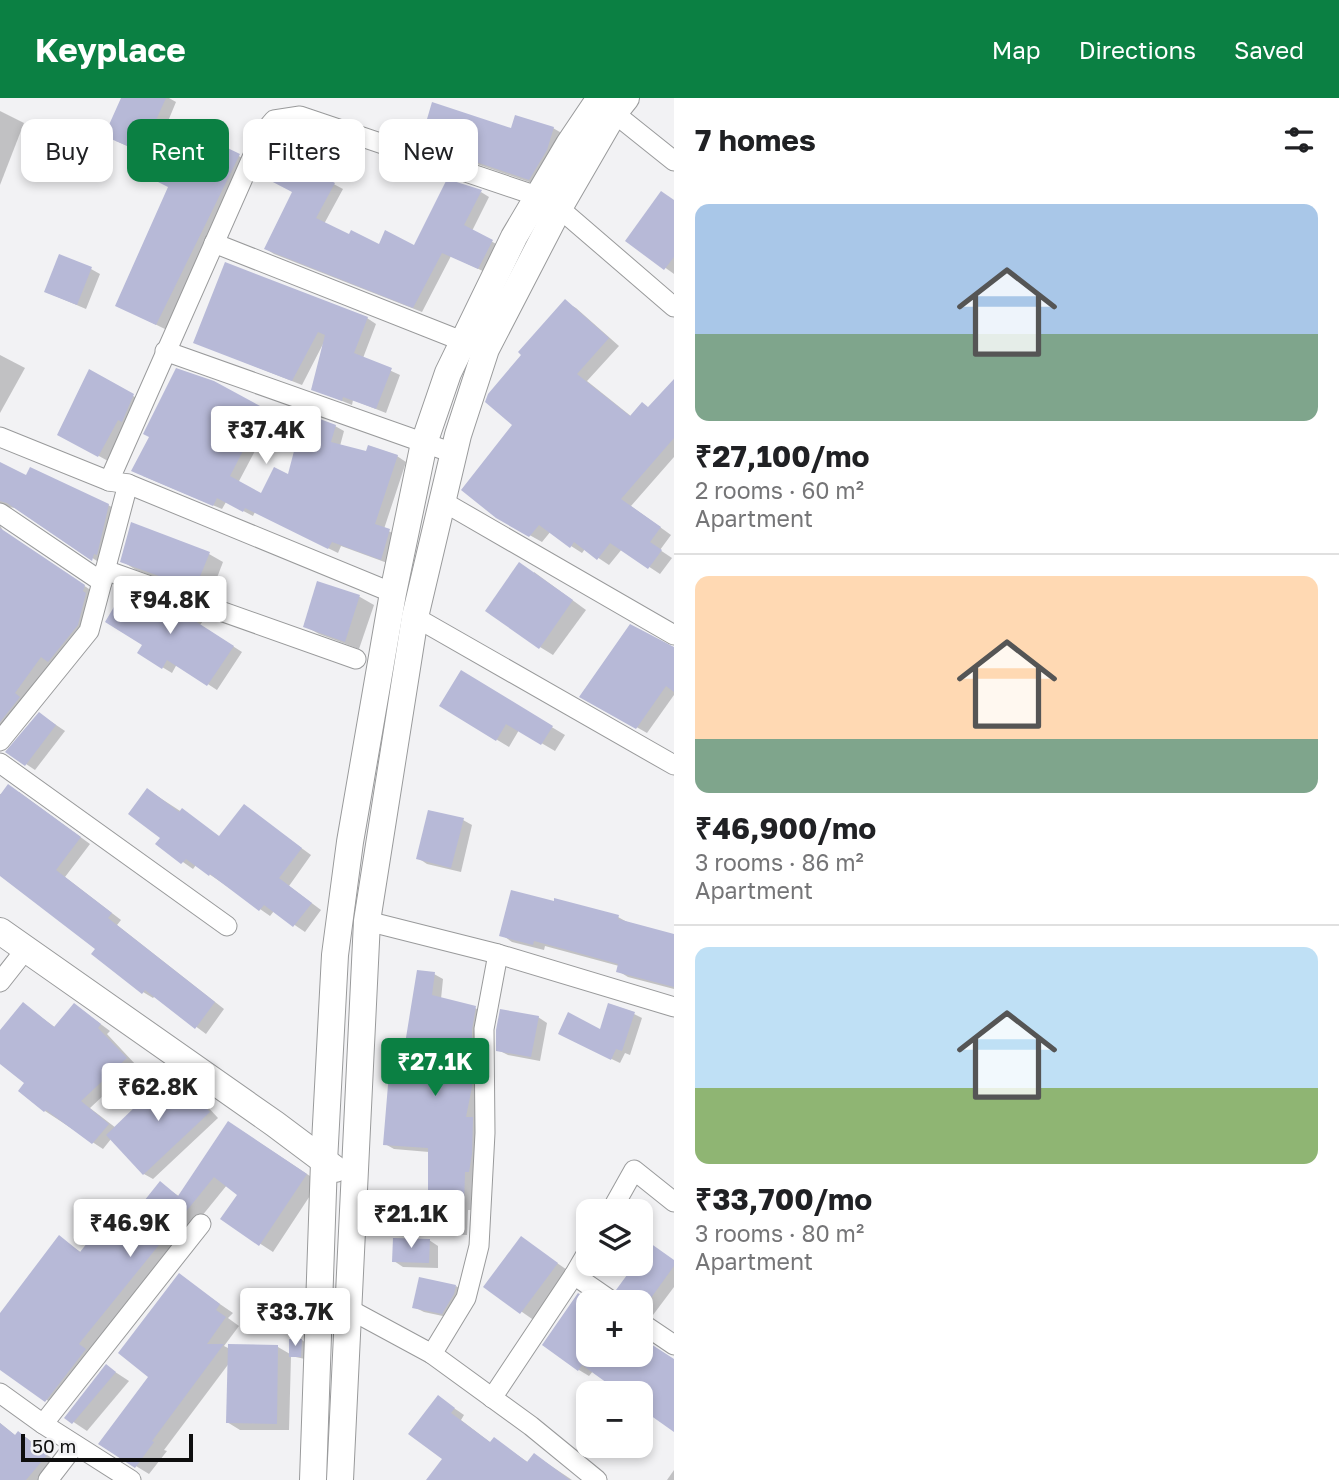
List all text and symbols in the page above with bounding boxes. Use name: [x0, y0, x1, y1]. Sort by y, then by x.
text: Keyplace: [35, 30, 186, 69]
text: Map: [992, 35, 1041, 64]
text: Directions: [1079, 35, 1196, 64]
text: Saved: [1234, 35, 1304, 64]
chip: Buy: [21, 119, 113, 182]
chip: Rent: [127, 119, 229, 182]
chip: Filters: [243, 119, 365, 182]
chip: New: [379, 119, 478, 182]
icon: filters: [1280, 121, 1318, 159]
text: 7 homes: [695, 122, 816, 158]
icon: home: [944, 249, 1070, 375]
pin: ₹37.4K: [209, 406, 323, 466]
text: ₹37.4K: [227, 415, 305, 443]
text: ₹27,100/mo: [695, 438, 870, 474]
text: 2 rooms · 60 m²: [695, 476, 864, 504]
text: Apartment: [695, 504, 813, 532]
pin: ₹94.8K: [113, 576, 227, 636]
text: ₹94.8K: [130, 585, 210, 613]
icon: home: [944, 621, 1070, 747]
text: ₹46,900/mo: [695, 810, 876, 846]
text: 3 rooms · 86 m²: [695, 848, 864, 876]
text: Apartment: [695, 876, 813, 904]
icon: home: [944, 992, 1070, 1118]
pin: ₹27.1K: [378, 1038, 492, 1098]
text: ₹27.1K: [397, 1047, 473, 1075]
pin: ₹62.8K: [101, 1063, 215, 1123]
text: ₹62.8K: [118, 1072, 198, 1100]
text: ₹33,700/mo: [695, 1181, 872, 1217]
pin: ₹21.1K: [354, 1190, 468, 1250]
text: ₹21.1K: [374, 1199, 448, 1227]
map controls: [576, 1199, 653, 1458]
button: layers: [576, 1199, 653, 1276]
pin: ₹46.9K: [73, 1200, 187, 1259]
text: ₹46.9K: [90, 1208, 170, 1236]
text: 3 rooms · 80 m²: [695, 1219, 864, 1247]
text: Apartment: [695, 1247, 813, 1275]
pin: ₹33.7K: [238, 1288, 352, 1348]
button: +: [576, 1290, 653, 1367]
text: ₹33.7K: [256, 1297, 334, 1325]
button: −: [576, 1381, 653, 1458]
scale bar: [21, 1431, 192, 1463]
text: 50 m: [32, 1434, 76, 1457]

